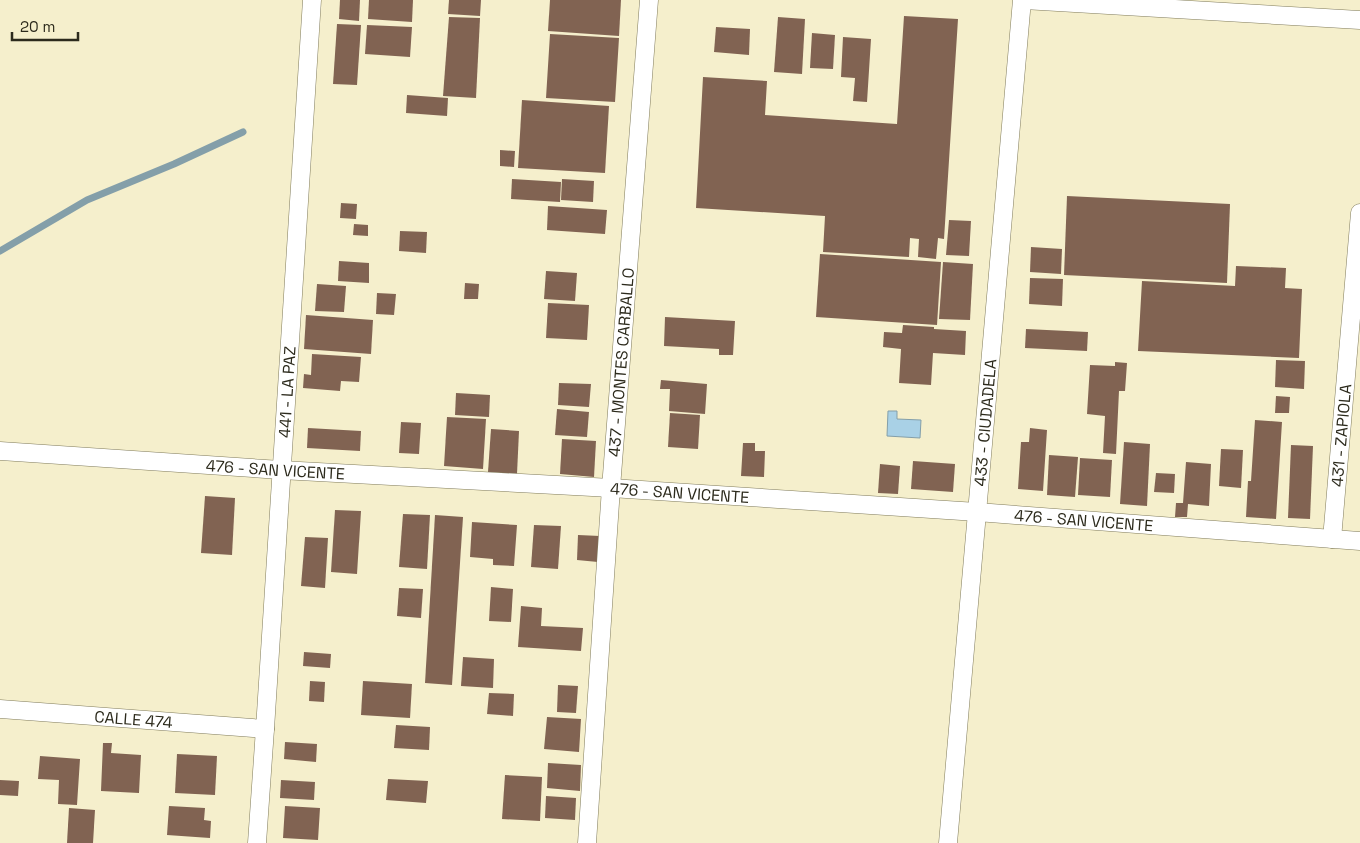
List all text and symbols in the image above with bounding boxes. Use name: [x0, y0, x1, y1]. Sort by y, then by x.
scale bar: [12, 10, 79, 42]
text: 20 m: [20, 17, 55, 36]
street label: 437 - MONTES CARBALLO: [603, 267, 639, 458]
street label: 441 - LA PAZ: [274, 346, 301, 438]
street label: 433 - CIUDADELA: [969, 358, 1001, 487]
street label: 431 - ZAPIOLA: [1327, 383, 1356, 488]
street label: 476 - SAN VICENTE: [205, 455, 345, 484]
street label: 476 - SAN VICENTE: [609, 478, 750, 508]
street label: 476 - SAN VICENTE: [1013, 505, 1154, 536]
street label: CALLE 474: [94, 706, 174, 733]

